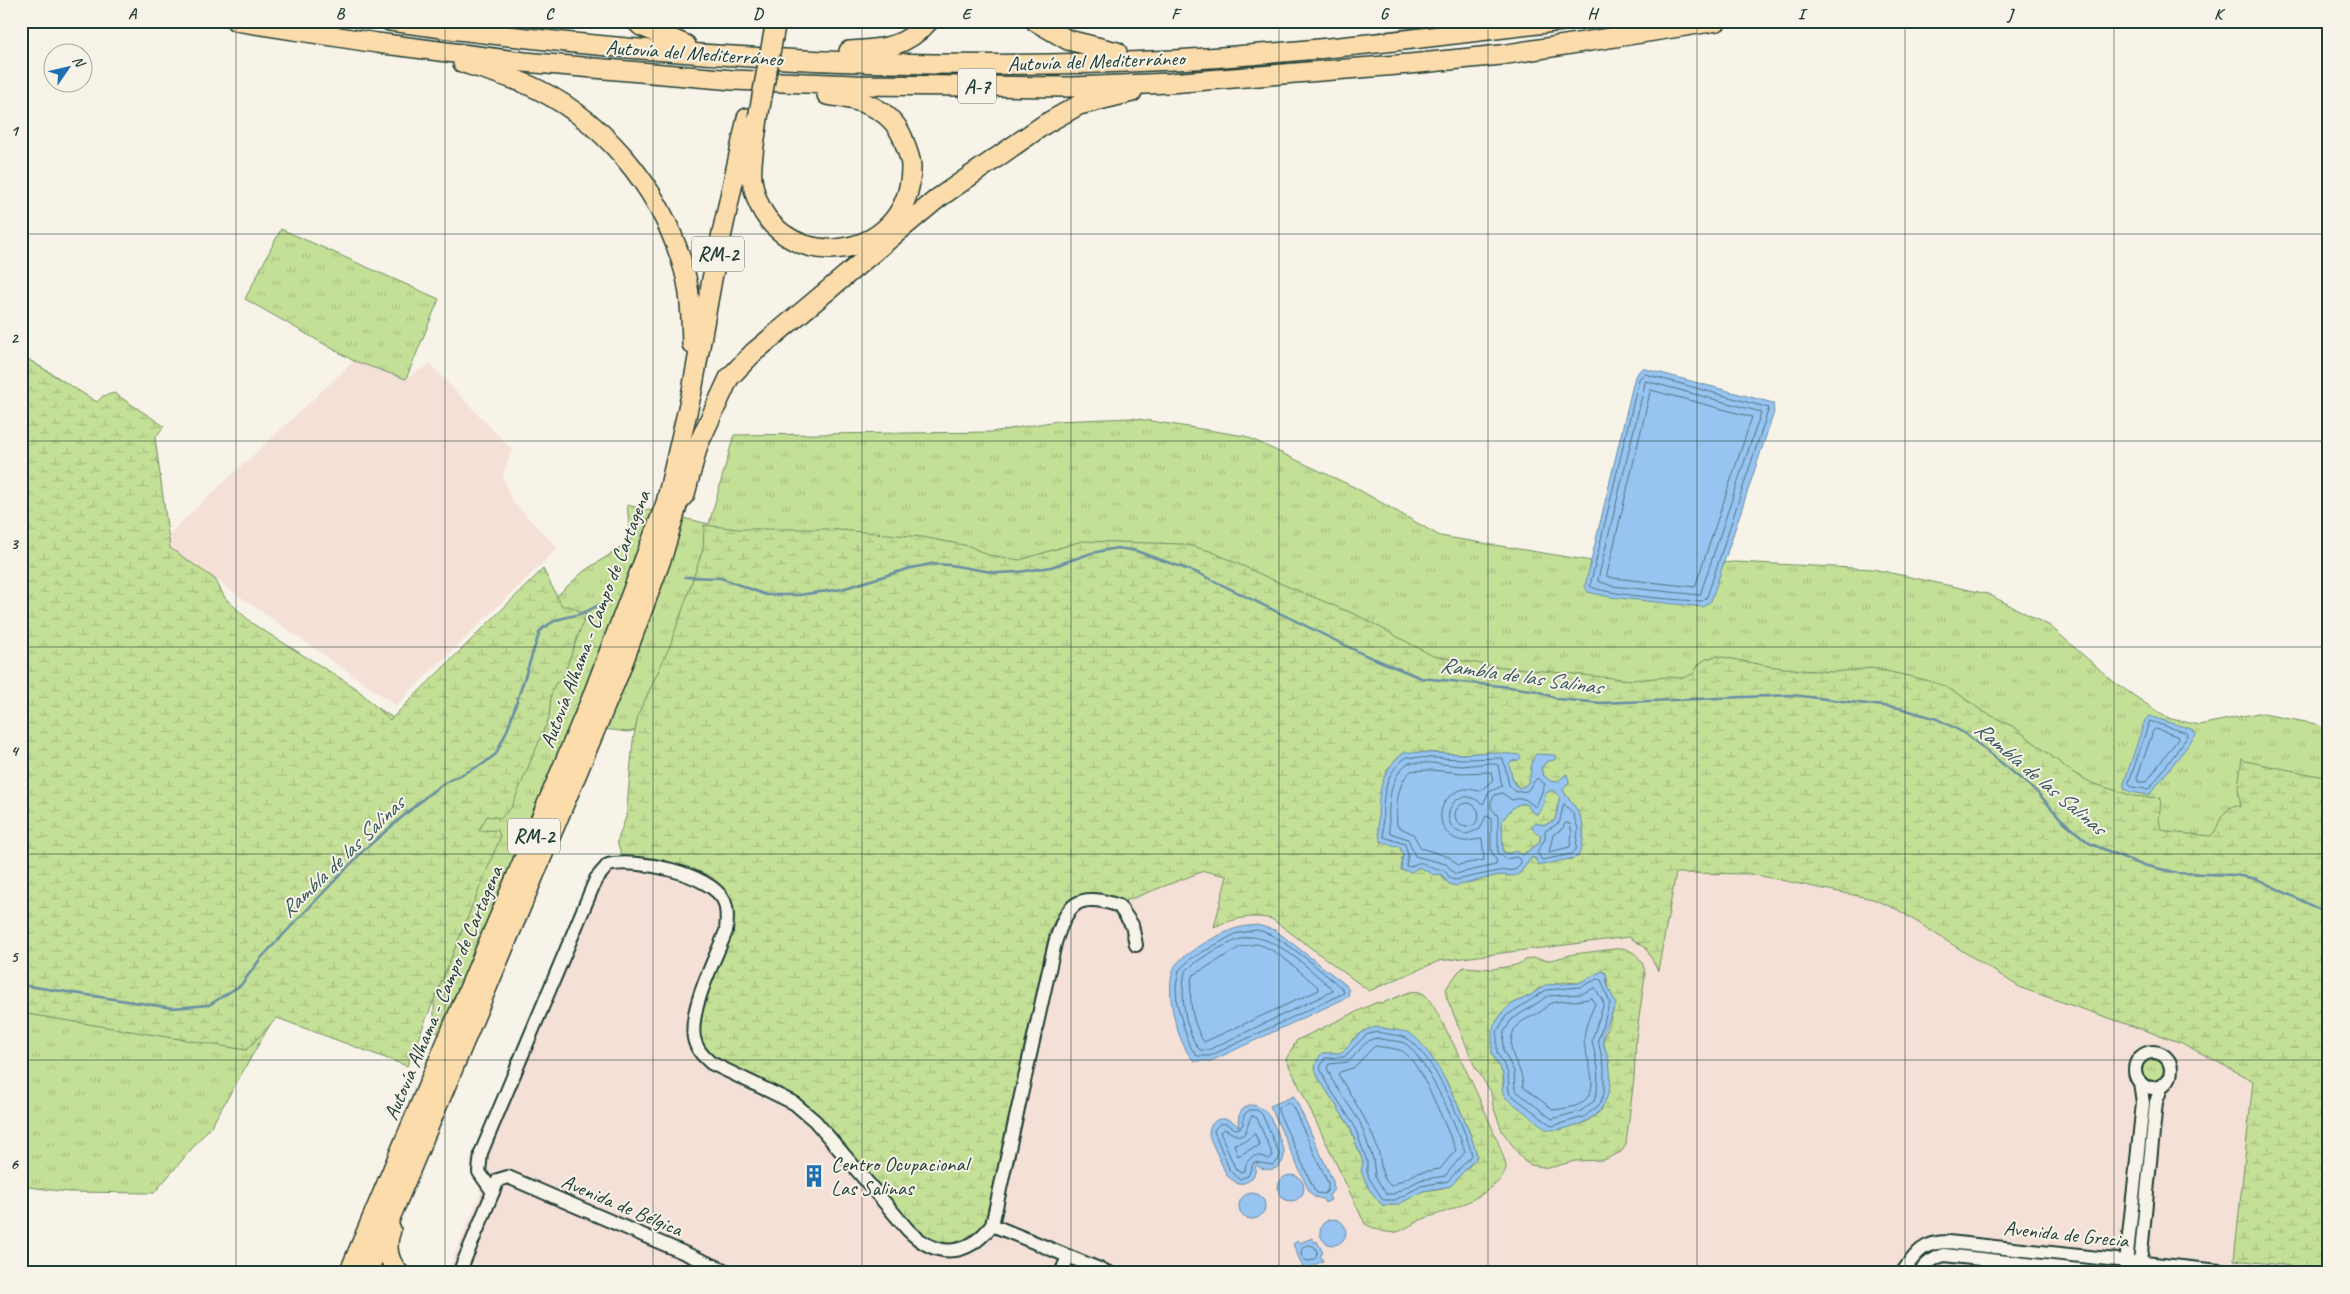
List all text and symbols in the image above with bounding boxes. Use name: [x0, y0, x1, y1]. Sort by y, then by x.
text: A: [128, 4, 138, 24]
text: B: [336, 4, 346, 24]
text: C: [545, 4, 555, 24]
text: D: [753, 4, 764, 24]
text: E: [962, 4, 973, 24]
text: F: [1171, 4, 1182, 24]
text: G: [1380, 4, 1390, 24]
text: H: [1587, 4, 1599, 24]
text: I: [1798, 4, 1808, 24]
text: J: [2006, 4, 2015, 24]
text: K: [2214, 4, 2226, 24]
street label: Autovía del Mediterráneo: [605, 34, 786, 72]
north arrow: [42, 42, 92, 92]
street label: Autovía del Mediterráneo: [1007, 45, 1188, 77]
text: N: [69, 53, 89, 71]
road number: A-7: [958, 68, 996, 104]
text: 1: [10, 121, 19, 141]
road number: RM-2: [692, 236, 744, 272]
text: 2: [10, 328, 19, 348]
street label: Autovía Alhama - Campo de Cartagena: [534, 485, 657, 751]
text: 3: [10, 534, 19, 554]
water label: Rambla de las Salinas: [1439, 651, 1607, 702]
water label: Rambla de las Salinas: [1969, 715, 2114, 843]
text: 4: [10, 741, 19, 761]
water label: Rambla de las Salinas: [274, 788, 413, 924]
road number: RM-2: [508, 818, 560, 854]
street label: Autovía Alhama - Campo de Cartagena: [378, 860, 509, 1124]
text: 5: [11, 947, 20, 967]
place label: Centro Ocupacional Las Salinas: [831, 1151, 972, 1201]
text: 6: [10, 1154, 19, 1174]
building icon: Centro Ocupacional Las Salinas: [801, 1163, 827, 1189]
street label: Avenida de Bélgica: [558, 1168, 688, 1243]
street label: Avenida de Grecia: [2002, 1215, 2131, 1254]

